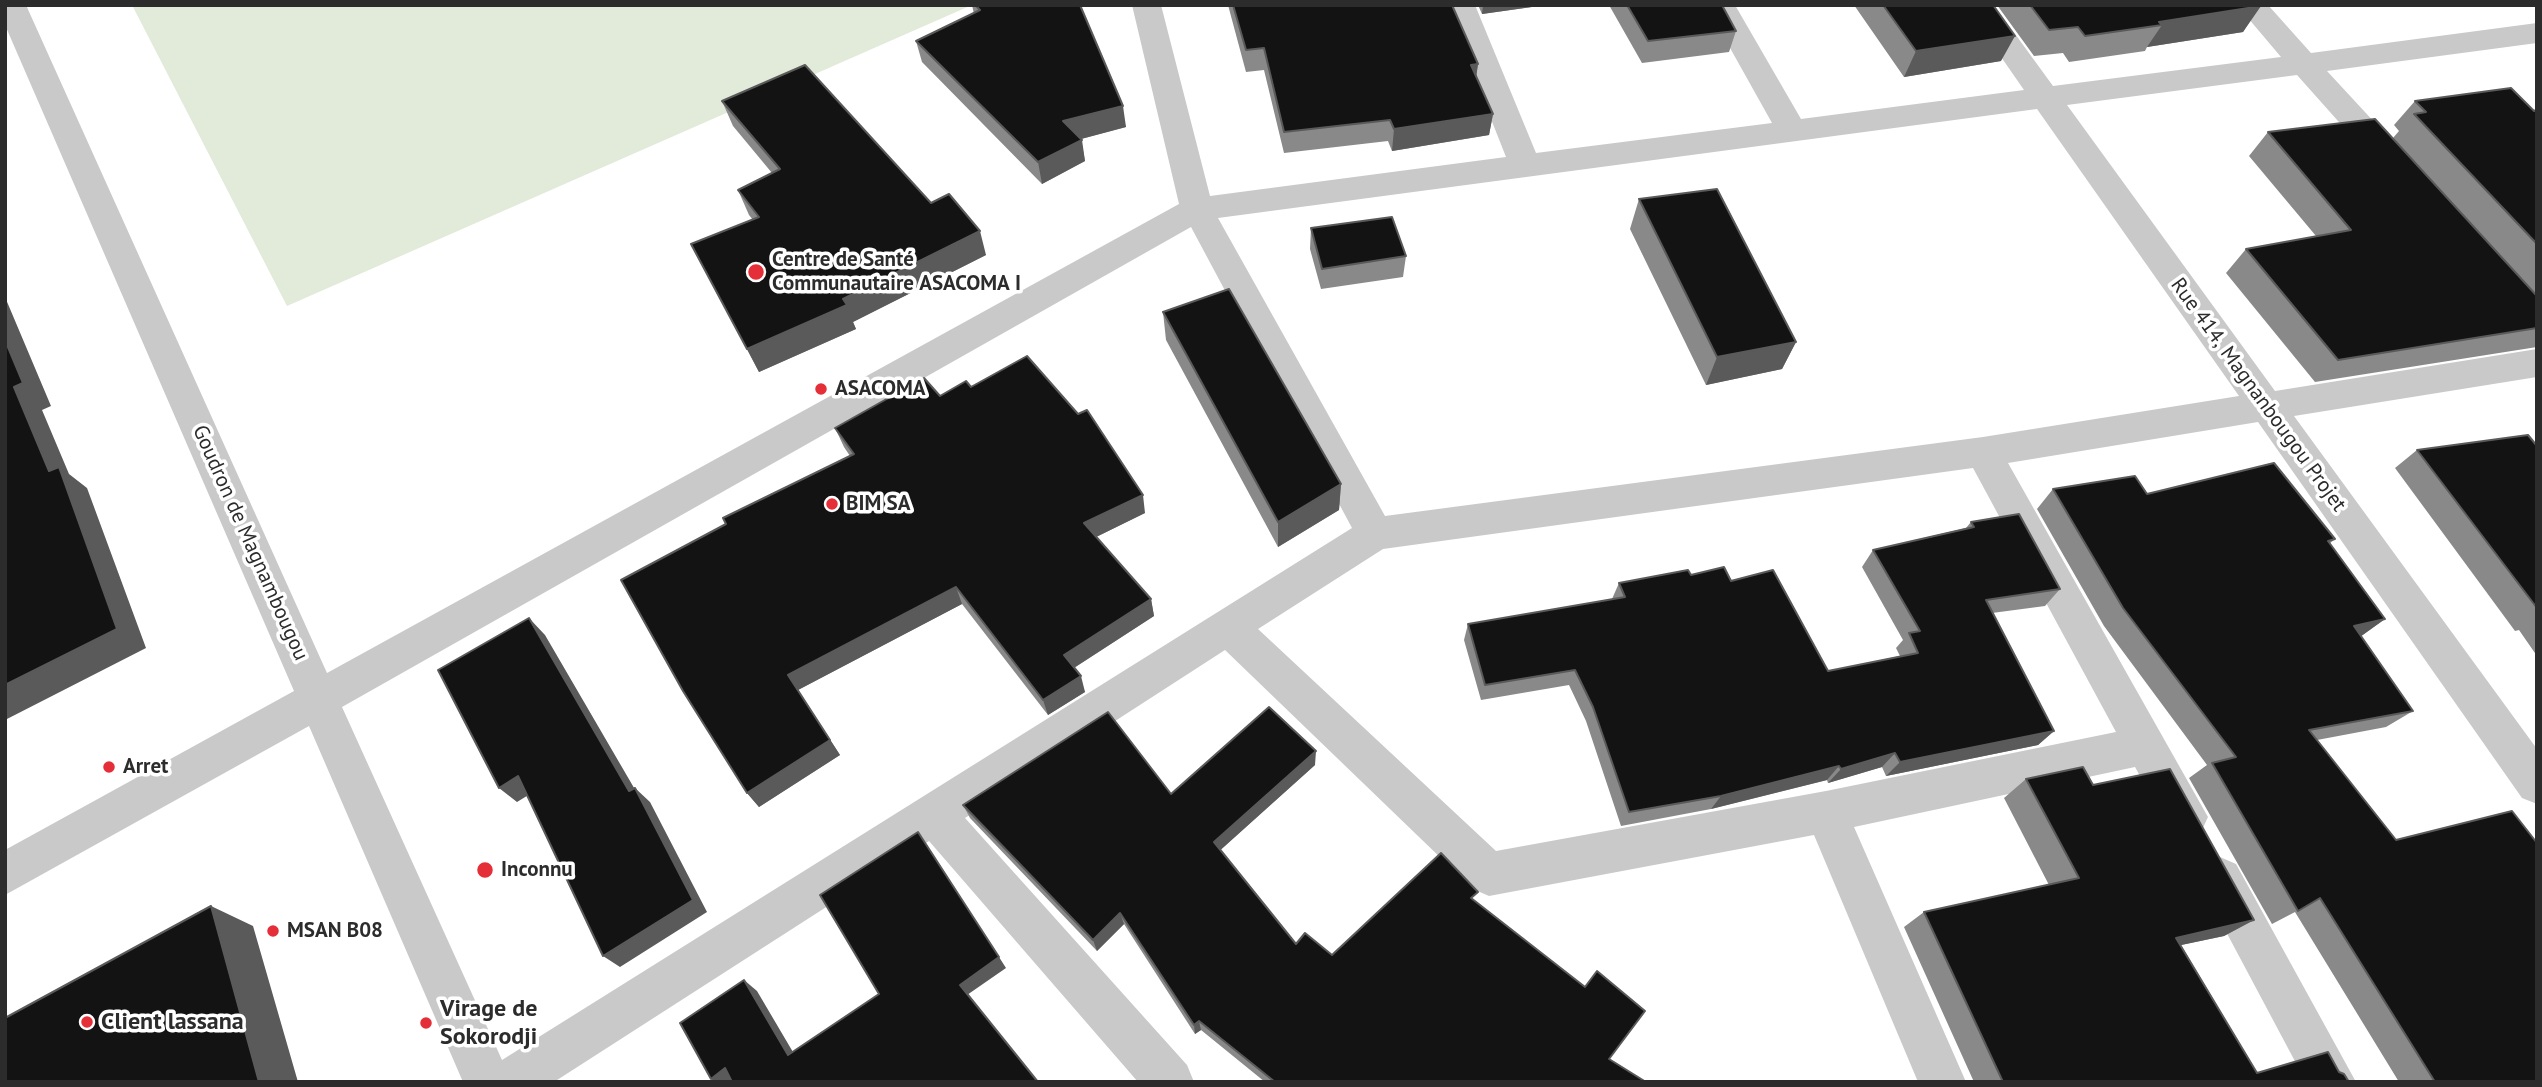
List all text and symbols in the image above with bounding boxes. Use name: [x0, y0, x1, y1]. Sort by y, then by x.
place label: Centre de Santé Communautaire ASACOMA I: [772, 247, 1021, 297]
marker: Centre de Santé Communautaire ASACOMA I: [746, 262, 766, 282]
street label: Rue 414, Magnanbougou Projet: [2165, 273, 2351, 517]
place label: ASACOMA: [835, 376, 926, 402]
marker: ASACOMA: [813, 381, 829, 397]
street label: Goudron de Magnambougou: [187, 421, 313, 665]
place label: BIM SA: [846, 491, 910, 517]
marker: BIM SA: [824, 496, 840, 512]
place label: Arret: [123, 754, 168, 780]
marker: Arret: [101, 759, 117, 775]
place label: Inconnu: [501, 857, 573, 883]
marker: Inconnu: [475, 860, 495, 880]
place label: MSAN B08: [287, 918, 383, 944]
marker: MSAN B08: [265, 923, 281, 939]
place label: Virage de Sokorodji: [440, 995, 537, 1051]
place label: Client lassana: [101, 1008, 244, 1036]
marker: Client lassana: [79, 1014, 95, 1030]
marker: Virage de Sokorodji: [418, 1015, 434, 1031]

